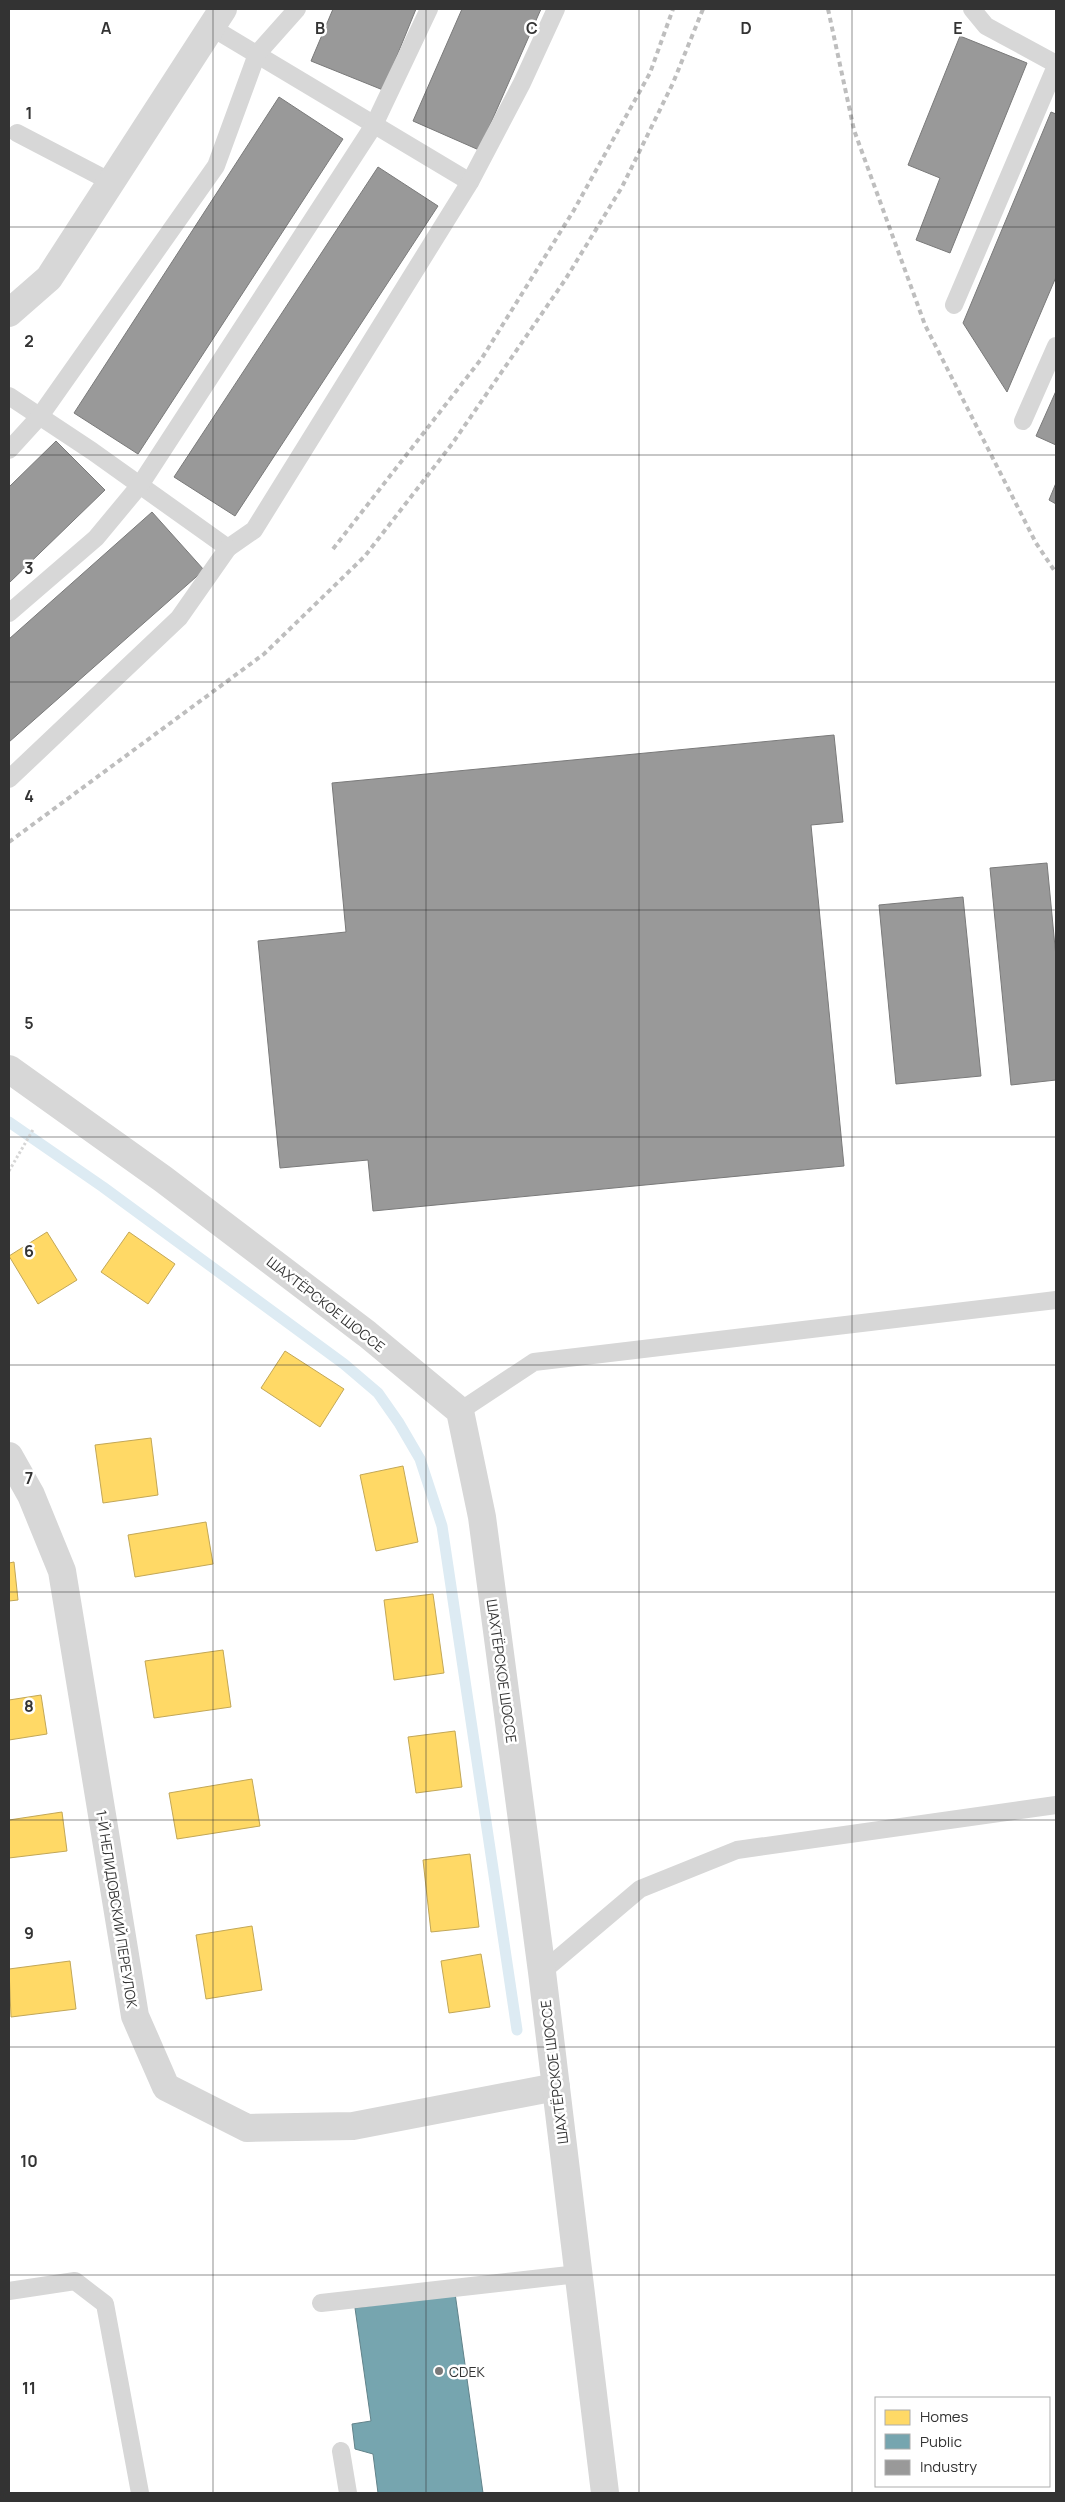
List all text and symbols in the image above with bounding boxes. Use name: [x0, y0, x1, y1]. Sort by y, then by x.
text: A: [101, 17, 112, 39]
text: B: [315, 17, 325, 39]
text: C: [526, 17, 538, 39]
text: D: [740, 17, 752, 39]
text: E: [953, 17, 963, 39]
text: 1: [25, 102, 33, 124]
text: 2: [24, 330, 34, 352]
text: 3: [24, 557, 34, 579]
text: 4: [24, 785, 34, 807]
text: 5: [24, 1012, 34, 1034]
text: 6: [24, 1240, 34, 1262]
street label: ШАХТЁРСКОЕ ШОССЕ: [263, 1252, 389, 1356]
text: 7: [25, 1467, 33, 1489]
street label: ШАХТЁРСКОЕ ШОССЕ: [483, 1598, 521, 1744]
text: 8: [24, 1695, 34, 1717]
street label: 1-Й НЕЛИДОВСКИЙ ПЕРЕУЛОК: [92, 1809, 142, 2010]
text: 9: [24, 1922, 34, 1944]
street label: ШАХТЁРСКОЕ ШОССЕ: [536, 1999, 572, 2145]
text: 10: [20, 2150, 38, 2172]
place label: CDEK: [449, 2362, 485, 2381]
marker: CDEK: [433, 2365, 445, 2377]
text: 11: [22, 2377, 36, 2399]
legend: [875, 2397, 1050, 2487]
text: Homes: [920, 2406, 969, 2427]
text: Public: [920, 2431, 962, 2452]
text: Industry: [920, 2456, 977, 2477]

